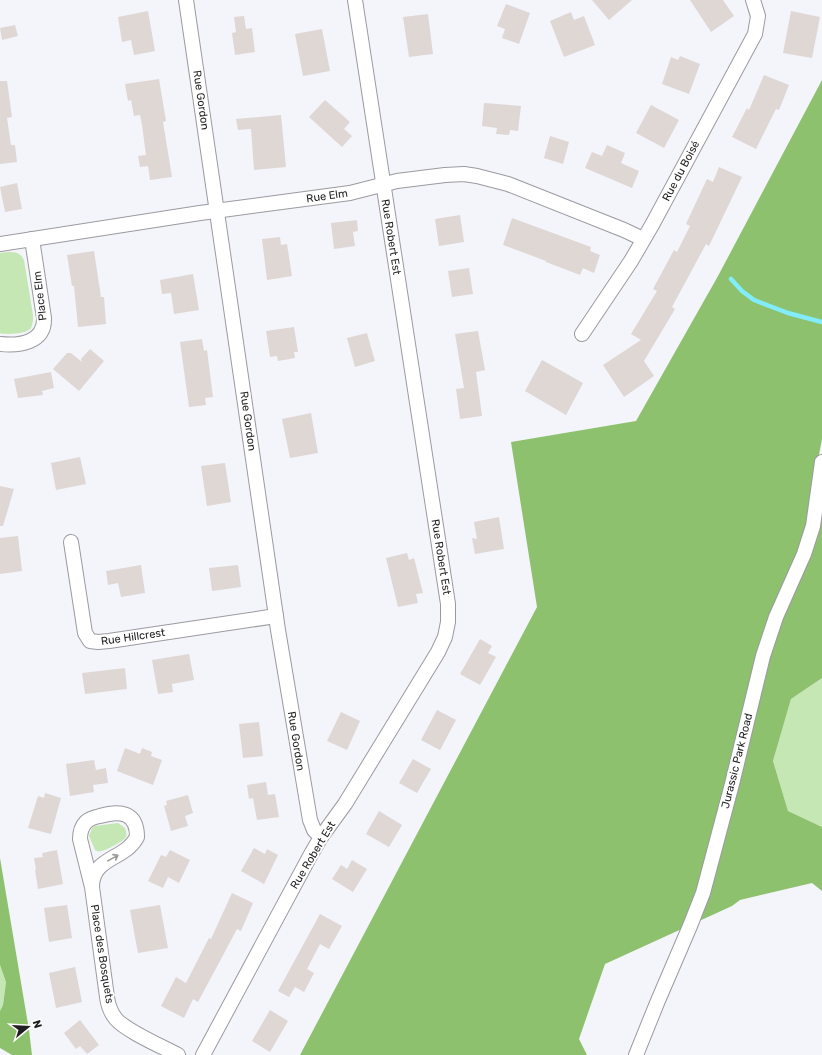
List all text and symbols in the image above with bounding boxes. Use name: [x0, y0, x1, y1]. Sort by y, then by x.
street label: Rue Gordon: [190, 69, 212, 131]
street label: Rue du Boisé: [660, 139, 702, 203]
street label: Rue Elm: [305, 187, 349, 205]
street label: Rue Robert Est: [379, 198, 404, 277]
street label: Place Elm: [30, 270, 49, 322]
street label: Rue Gordon: [237, 390, 259, 452]
street label: Rue Robert Est: [429, 518, 454, 597]
street label: Rue Hillcrest: [100, 626, 167, 648]
street label: Rue Gordon: [285, 710, 307, 772]
street label: Jurassic Park Road: [719, 712, 755, 810]
street label: Rue Robert Est: [288, 818, 339, 891]
one-way arrow: [107, 853, 119, 861]
street label: Place des Bosquets: [88, 903, 116, 1005]
north arrow: [8, 1007, 48, 1047]
text: N: [30, 1018, 44, 1030]

